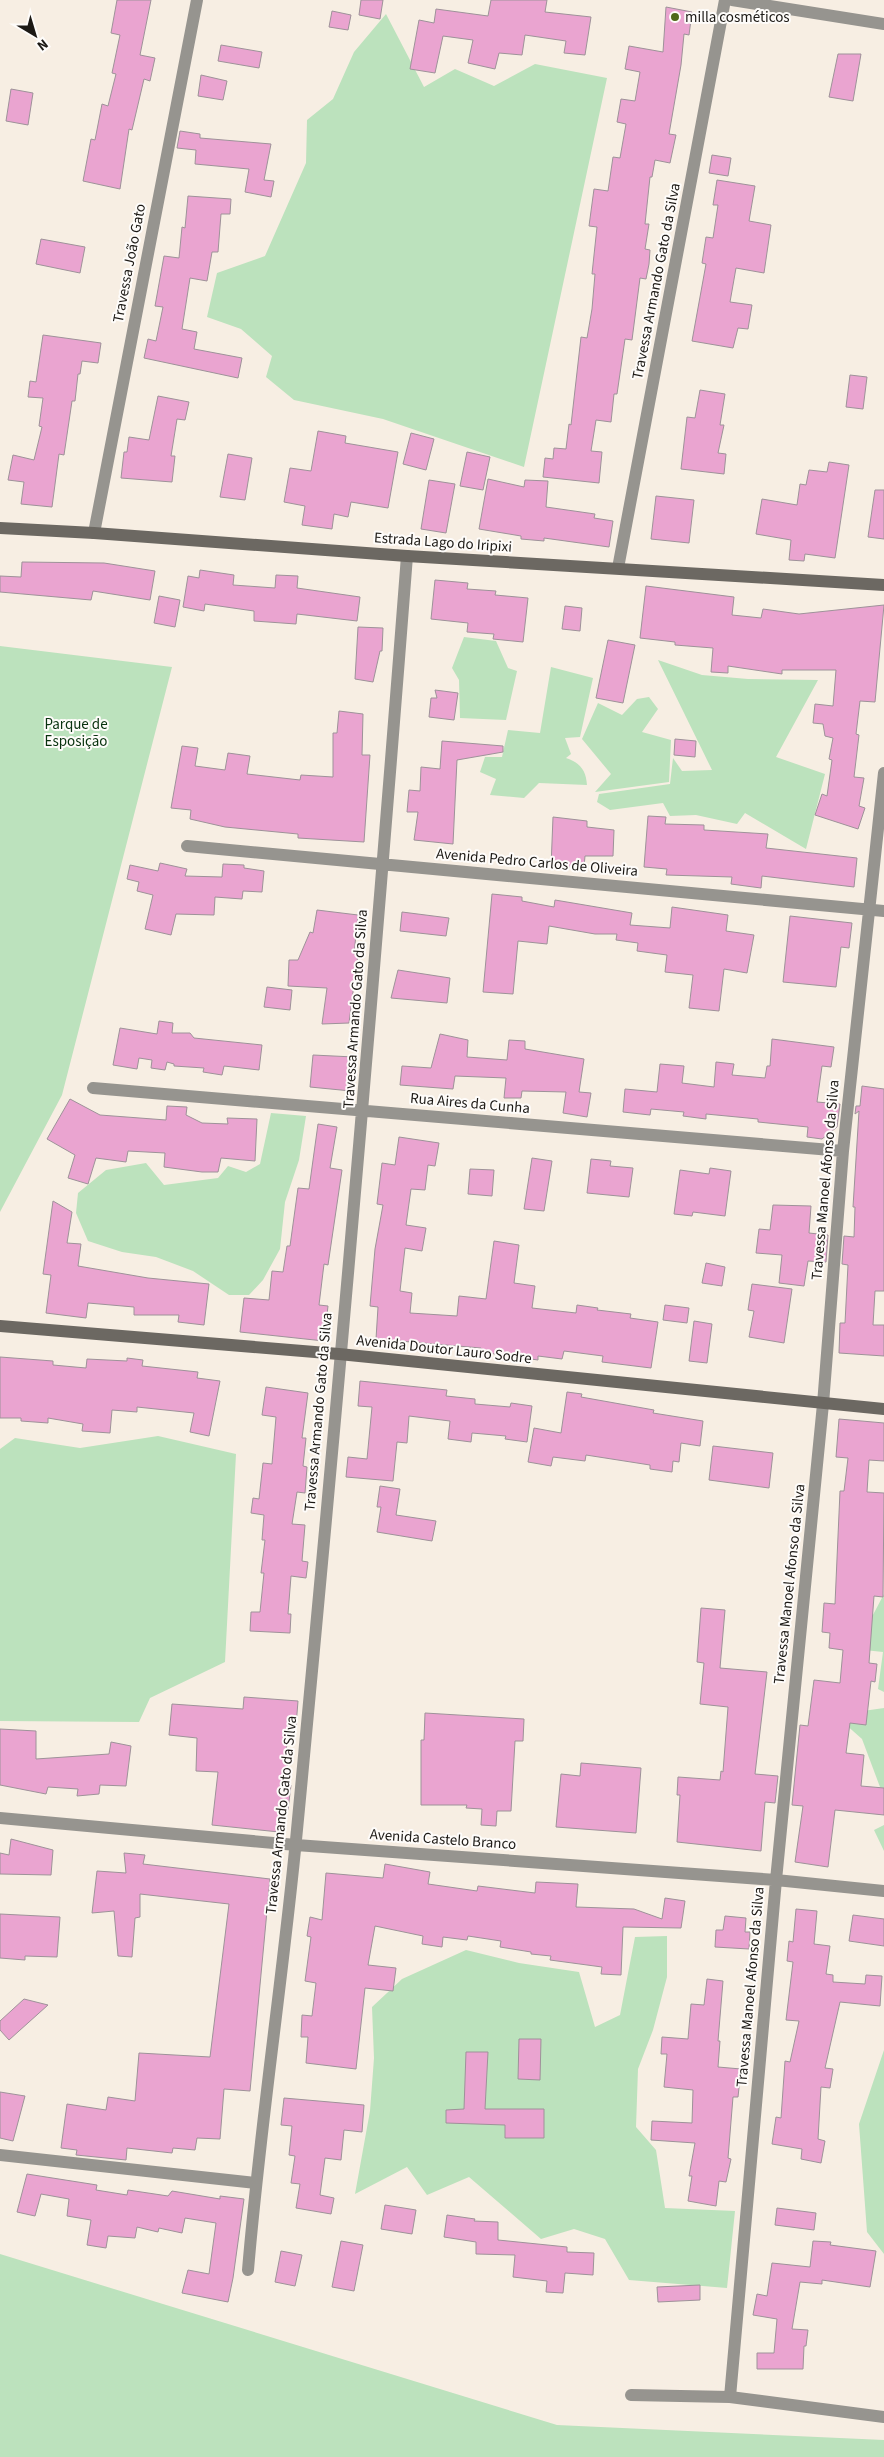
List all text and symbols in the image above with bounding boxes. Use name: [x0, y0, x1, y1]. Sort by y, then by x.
place label: milla cosméticos: [685, 7, 790, 28]
north arrow: [10, 10, 60, 60]
marker: milla cosméticos: [669, 11, 681, 23]
text: N: [33, 34, 52, 55]
street label: Travessa Armando Gato da Silva: [627, 181, 686, 381]
street label: Travessa João Gato: [108, 202, 151, 324]
street label: Estrada Lago do Iripixi: [373, 527, 513, 558]
park label: Parque de Esposição: [44, 714, 108, 752]
street label: Avenida Pedro Carlos de Oliveira: [435, 843, 639, 882]
street label: Travessa Armando Gato da Silva: [338, 909, 373, 1109]
street label: Travessa Manoel Afonso da Silva: [806, 1079, 845, 1281]
street label: Rua Aires da Cunha: [409, 1088, 531, 1119]
street label: Travessa Armando Gato da Silva: [299, 1312, 338, 1512]
street label: Avenida Doutor Lauro Sodre: [355, 1330, 533, 1369]
street label: Travessa Manoel Afonso da Silva: [769, 1483, 810, 1685]
street label: Travessa Armando Gato da Silva: [261, 1715, 302, 1915]
street label: Avenida Castelo Branco: [369, 1824, 517, 1855]
street label: Travessa Manoel Afonso da Silva: [731, 1886, 770, 2088]

